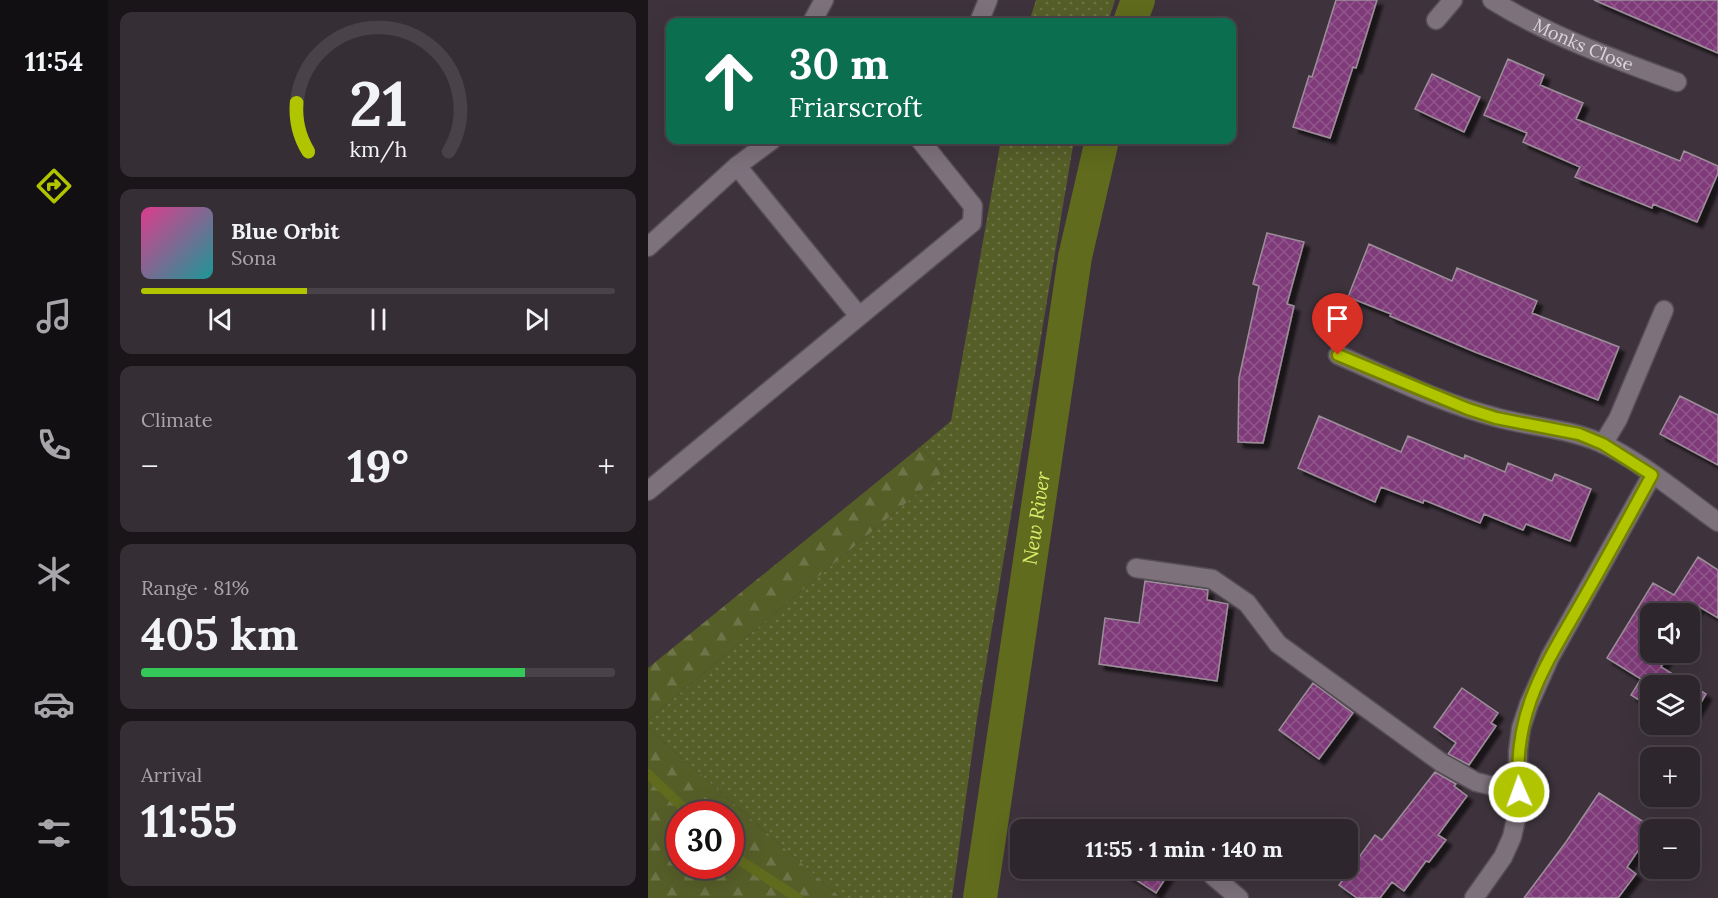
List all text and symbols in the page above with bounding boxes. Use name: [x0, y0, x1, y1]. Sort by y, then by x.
street label: Monks Close: [1530, 13, 1637, 76]
text: 30 m: [789, 37, 889, 91]
icon: ahead: [690, 42, 768, 120]
text: 11:54: [25, 44, 83, 78]
text: 21: [349, 63, 407, 143]
text: Friarscroft: [789, 90, 922, 124]
text: km/h: [349, 135, 407, 163]
icon: directions: [33, 165, 75, 207]
text: Blue Orbit: [231, 217, 339, 245]
text: Sona: [231, 245, 277, 270]
pin: [1312, 293, 1363, 355]
icon: music: [33, 295, 75, 337]
icon: arrive: [1321, 302, 1354, 335]
icon: previous: [204, 303, 237, 336]
icon: pause: [362, 303, 395, 336]
icon: next: [520, 303, 553, 336]
text: Climate: [141, 407, 213, 432]
icon: phone: [33, 424, 75, 466]
text: 19°: [347, 437, 409, 494]
text: −: [141, 445, 159, 487]
text: +: [597, 445, 615, 487]
water label: New River: [1017, 469, 1055, 566]
icon: climate: [33, 553, 75, 595]
text: Range · 81%: [141, 575, 249, 600]
map controls: [1640, 603, 1700, 879]
button: sound: [1640, 603, 1700, 663]
text: 405 km: [141, 605, 299, 662]
button: layers: [1640, 675, 1700, 735]
icon: car: [33, 683, 75, 725]
button: +: [1640, 747, 1700, 807]
position arrow: [1487, 760, 1551, 824]
text: Arrival: [141, 762, 202, 787]
text: 11:55: [141, 792, 237, 849]
speed limit sign: 30: [666, 801, 744, 879]
icon: filters: [33, 812, 75, 854]
button: −: [1640, 819, 1700, 879]
text: 11:55 · 1 min · 140 m: [1085, 835, 1283, 863]

